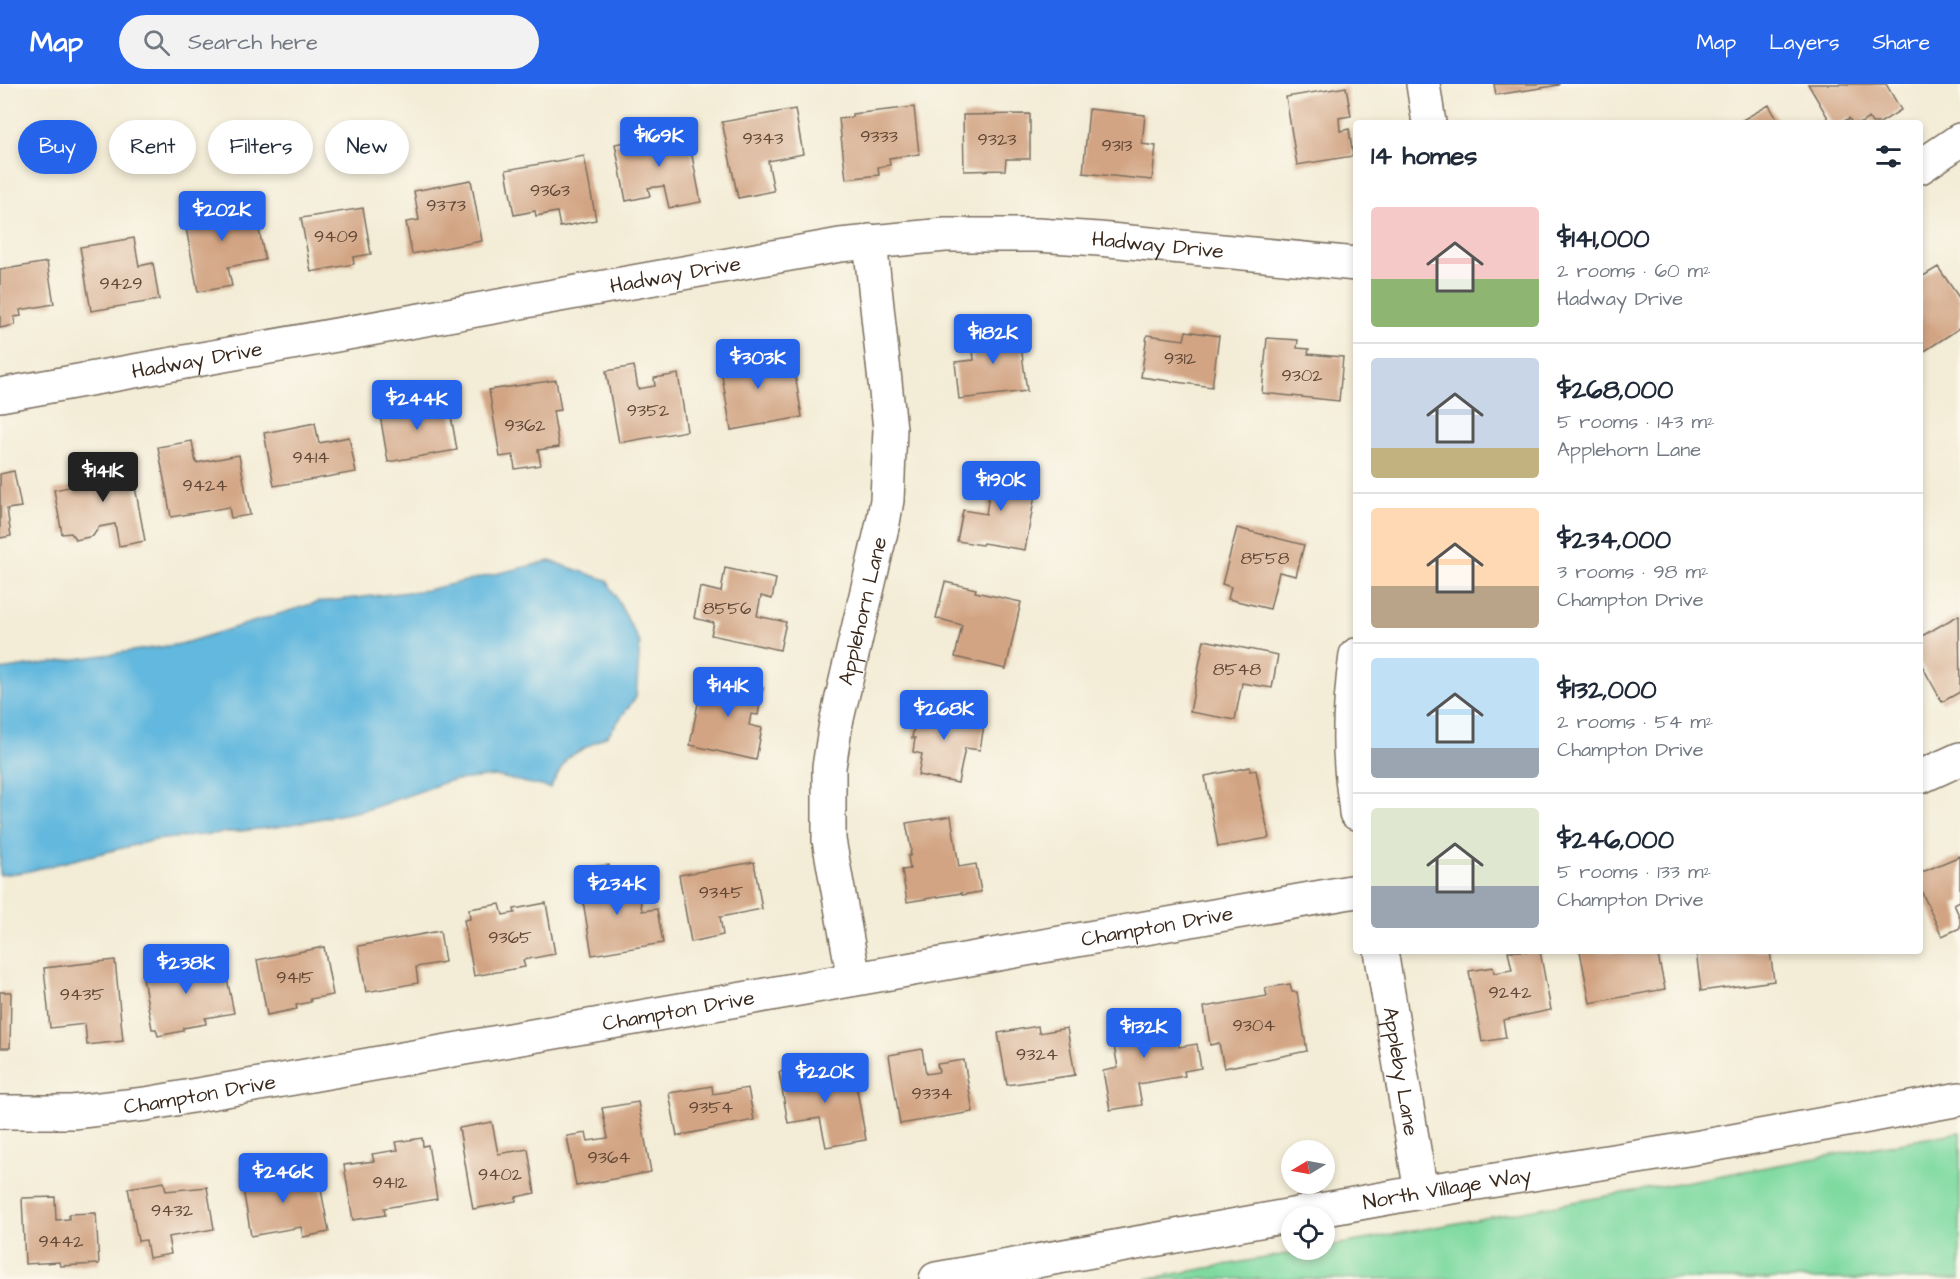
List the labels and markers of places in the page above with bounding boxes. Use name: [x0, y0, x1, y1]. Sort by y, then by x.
pin: $169K: [617, 117, 701, 168]
pin: $202K: [180, 191, 264, 242]
pin: $182K: [951, 314, 1035, 365]
pin: $303K: [716, 339, 800, 390]
pin: $244K: [375, 380, 459, 431]
pin: $141K: [61, 452, 145, 503]
pin: $190K: [959, 461, 1043, 512]
pin: $141K: [686, 667, 770, 718]
pin: $268K: [902, 690, 986, 741]
pin: $234K: [575, 865, 659, 916]
pin: $238K: [144, 944, 228, 995]
pin: $132K: [1102, 1008, 1186, 1059]
pin: $220K: [783, 1053, 867, 1104]
pin: $246K: [241, 1153, 325, 1204]

